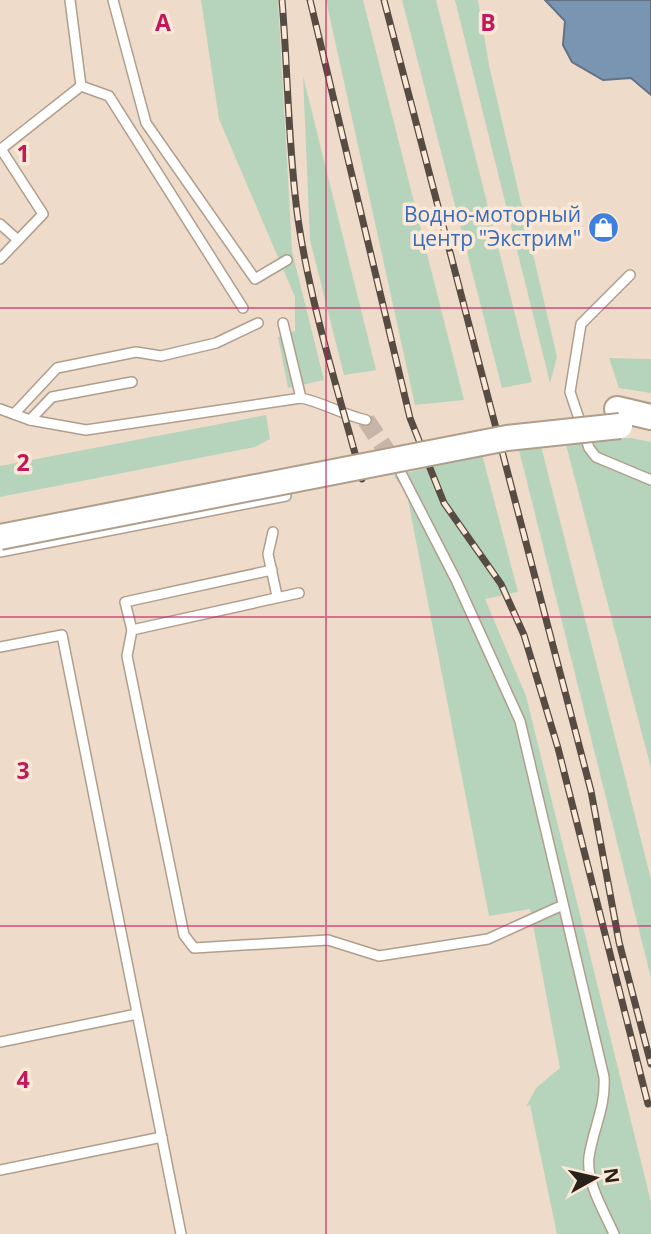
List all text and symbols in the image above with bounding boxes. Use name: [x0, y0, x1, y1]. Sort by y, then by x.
text: A: [155, 6, 171, 38]
text: B: [480, 6, 496, 38]
text: 1: [16, 137, 30, 169]
place label: Водно-моторный центр "Экстрим": [404, 200, 581, 252]
shop icon: Водно-моторный центр "Экстрим": [587, 210, 621, 244]
text: 2: [16, 446, 30, 478]
text: 3: [16, 754, 30, 786]
text: 4: [16, 1063, 30, 1095]
north arrow: [560, 1143, 630, 1213]
text: N: [598, 1166, 626, 1185]

